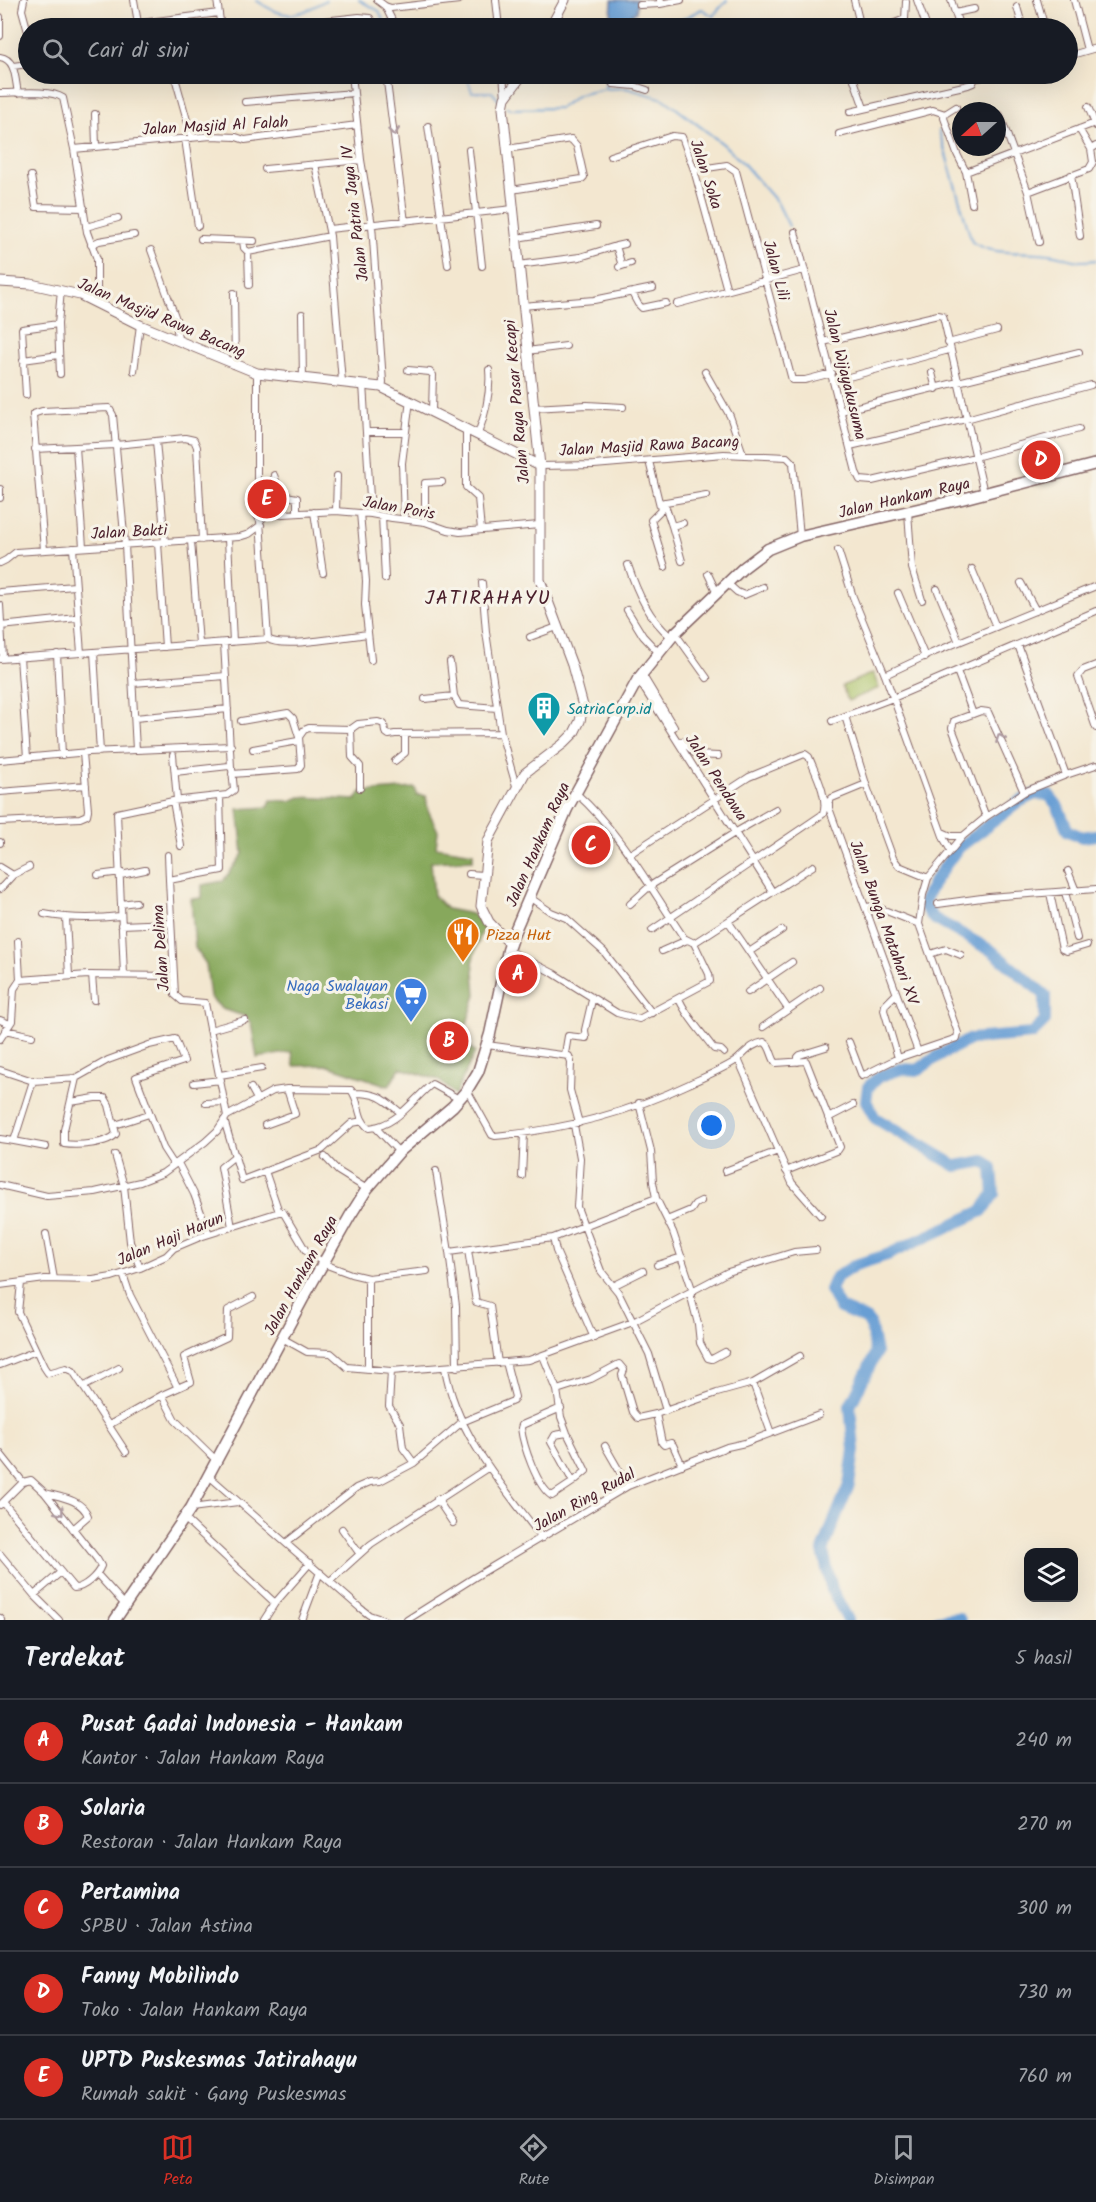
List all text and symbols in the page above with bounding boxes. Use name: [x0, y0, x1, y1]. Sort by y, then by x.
search box: [18, 18, 1078, 84]
text: Cari di sini: [87, 34, 188, 69]
icon: search: [39, 35, 72, 68]
north arrow: [952, 102, 1006, 156]
street label: Jalan Masjid Al Falah: [141, 110, 289, 143]
one-way arrow: [387, 127, 399, 136]
street label: Jalan Soka: [683, 136, 729, 213]
street label: Jalan Patria Jaya IV: [335, 143, 376, 283]
street label: Jalan Lili: [756, 237, 796, 305]
street label: Jalan Masjid Rawa Bacang: [73, 272, 249, 365]
street label: Jalan Wijayakusuma: [816, 306, 873, 443]
street label: Jalan Raya Pasar Kecapi: [498, 318, 537, 485]
street label: Jalan Masjid Rawa Bacang: [558, 429, 740, 464]
pin: D: [1022, 438, 1060, 482]
street label: Jalan Hankam Raya: [836, 471, 973, 526]
pin: E: [248, 476, 286, 522]
street label: Jalan Poris: [361, 490, 437, 527]
street label: Jalan Bakti: [90, 518, 169, 547]
district label: JATIRAHAYU: [425, 583, 551, 615]
building icon: SatriaCorp.id: [526, 690, 562, 737]
place label: SatriaCorp.id: [567, 697, 652, 722]
street label: Jalan Pendawa: [678, 729, 753, 826]
one-way arrow: [996, 734, 1008, 745]
street label: Jalan Hankam Raya: [500, 778, 577, 911]
pin: C: [572, 822, 610, 868]
street label: Jalan Bunga Matahari XV: [842, 837, 925, 1010]
street label: Jalan Delima: [146, 904, 177, 992]
restaurant icon: Pizza Hut: [445, 916, 481, 963]
place label: Pizza Hut: [486, 923, 552, 948]
pin: A: [498, 952, 538, 996]
place label: Naga Swalayan Bekasi: [286, 974, 389, 1017]
supermarket icon: Naga Swalayan Bekasi: [393, 976, 429, 1023]
pin: B: [430, 1018, 468, 1064]
your location: [697, 1111, 726, 1140]
street label: Jalan Haji Harun: [113, 1206, 228, 1273]
street label: Jalan Hankam Raya: [258, 1211, 345, 1340]
street label: Jalan Ring Rudal: [529, 1462, 640, 1539]
one-way arrow: [52, 1505, 63, 1516]
map controls: [1024, 1548, 1078, 1602]
button: layers: [1024, 1548, 1078, 1602]
text: Terdekat: [24, 1638, 125, 1680]
text: 5 hasil: [1015, 1643, 1072, 1675]
text: Pusat Gadai Indonesia - Hankam: [81, 1708, 403, 1743]
text: A: [37, 1725, 50, 1757]
text: 240 m: [1015, 1725, 1072, 1757]
text: Kantor · Jalan Hankam Raya: [81, 1743, 325, 1775]
text: Solaria: [81, 1792, 145, 1827]
text: B: [37, 1809, 50, 1841]
text: 270 m: [1017, 1809, 1072, 1841]
text: Restoran · Jalan Hankam Raya: [81, 1827, 342, 1859]
text: Pertamina: [81, 1876, 180, 1911]
text: C: [37, 1893, 50, 1925]
text: 300 m: [1017, 1893, 1072, 1925]
text: SPBU · Jalan Astina: [81, 1911, 253, 1943]
text: Fanny Mobilindo: [81, 1960, 239, 1995]
text: D: [37, 1977, 50, 2009]
text: 730 m: [1017, 1977, 1072, 2009]
text: Toko · Jalan Hankam Raya: [81, 1995, 308, 2027]
text: UPTD Puskesmas Jatirahayu: [81, 2044, 357, 2079]
text: E: [38, 2061, 49, 2093]
text: 760 m: [1018, 2061, 1072, 2093]
text: Rumah sakit · Gang Puskesmas: [81, 2079, 346, 2111]
tab: Peta: [161, 2131, 194, 2192]
tab: Rute: [517, 2131, 550, 2192]
tab: Disimpan: [873, 2131, 935, 2192]

